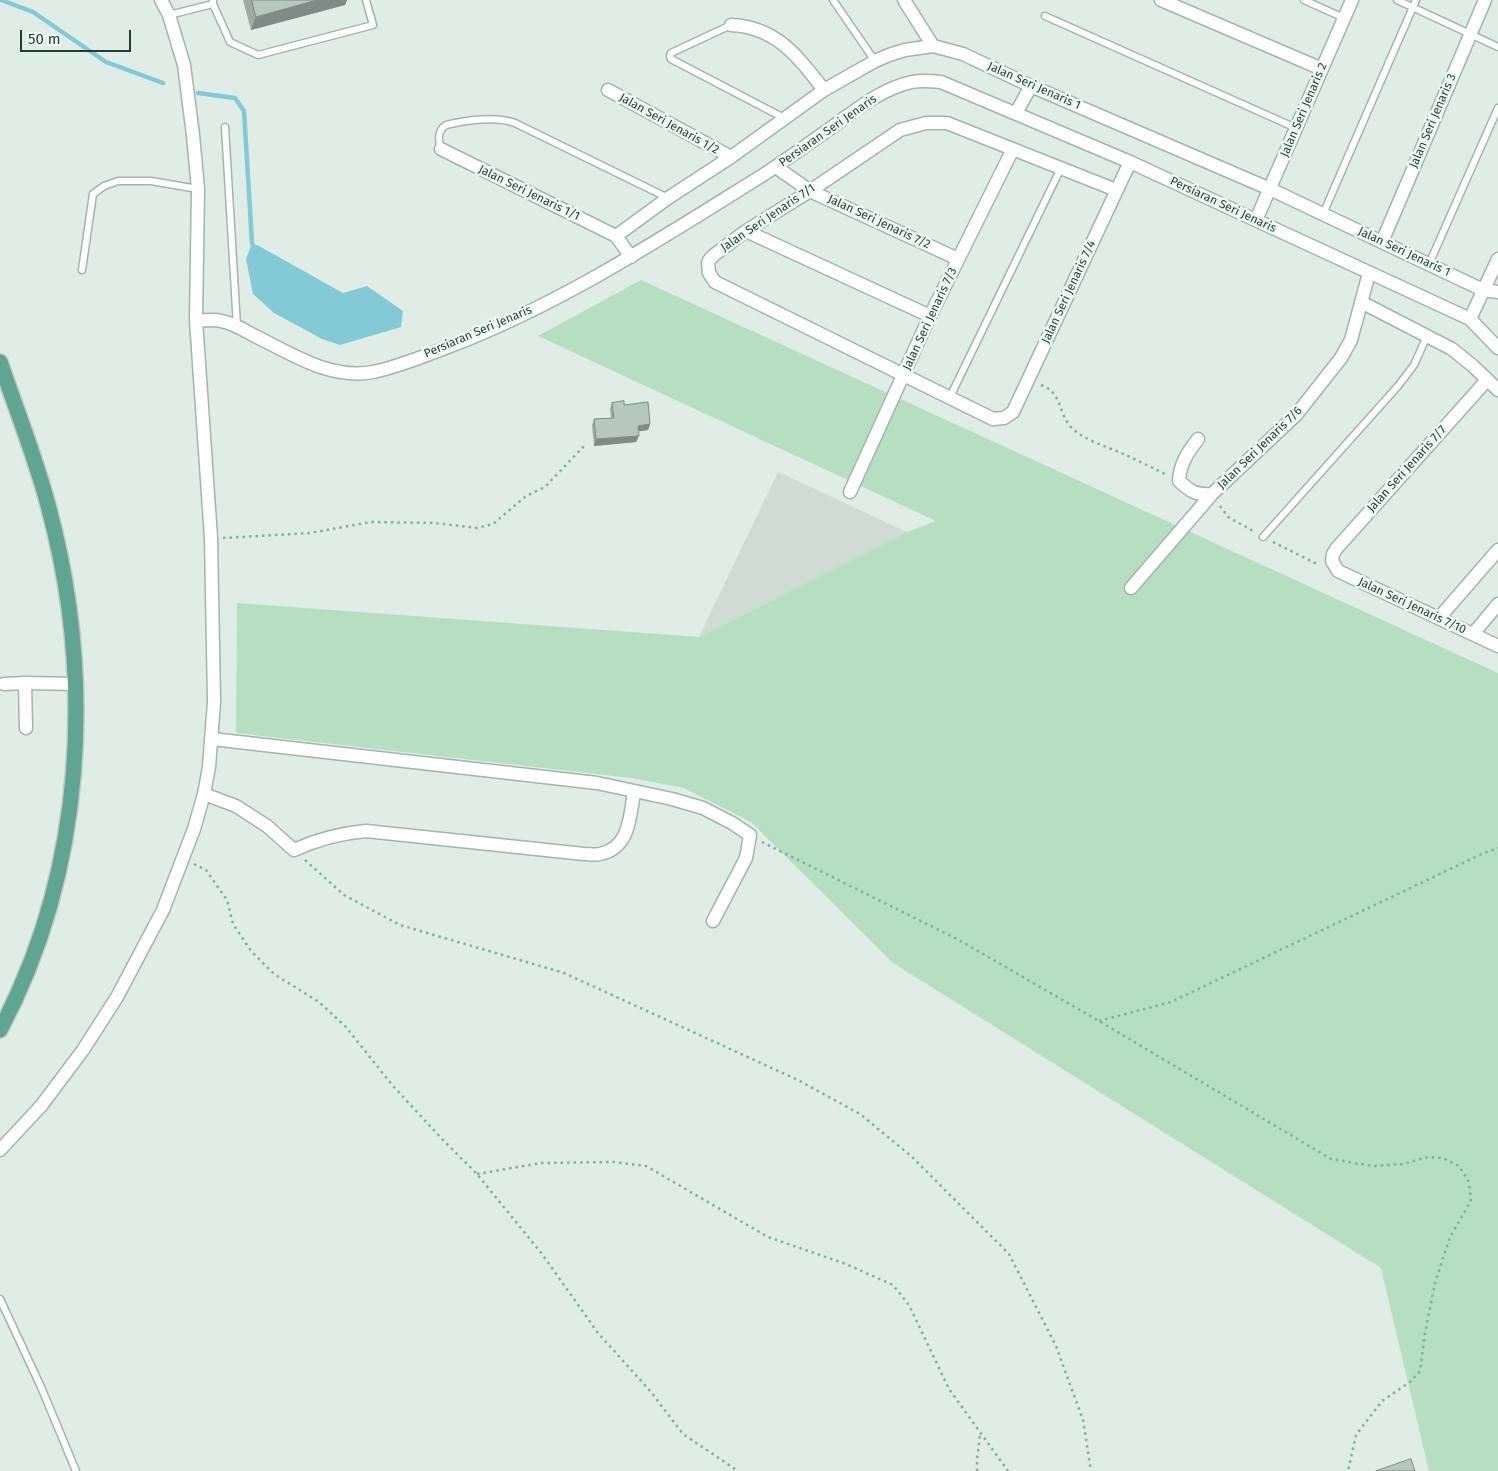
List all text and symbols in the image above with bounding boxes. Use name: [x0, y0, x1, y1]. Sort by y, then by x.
scale bar: [22, 20, 134, 52]
text: 50 m: [28, 30, 61, 48]
street label: Jalan Seri Jenaris 1: [985, 59, 1083, 113]
street label: Jalan Seri Jenaris 2: [1278, 61, 1330, 159]
street label: Jalan Seri Jenaris 3: [1407, 72, 1459, 170]
street label: Jalan Seri Jenaris 1/2: [617, 91, 721, 157]
street label: Persiaran Seri Jenaris: [776, 92, 880, 170]
street label: Jalan Seri Jenaris 1/1: [476, 162, 582, 224]
street label: Persiaran Seri Jenaris: [1168, 174, 1278, 236]
street label: Jalan Seri Jenaris 7/1: [718, 181, 818, 255]
street label: Jalan Seri Jenaris 7/2: [825, 192, 933, 252]
street label: Jalan Seri Jenaris 1: [1356, 224, 1452, 280]
street label: Jalan Seri Jenaris 7/4: [1039, 238, 1099, 346]
street label: Jalan Seri Jenaris 7/3: [900, 265, 960, 373]
street label: Persiaran Seri Jenaris: [422, 303, 534, 361]
street label: Jalan Seri Jenaris 7/6: [1215, 404, 1305, 492]
street label: Jalan Seri Jenaris 7/7: [1364, 423, 1450, 515]
street label: Jalan Seri Jenaris 7/10: [1356, 575, 1468, 637]

